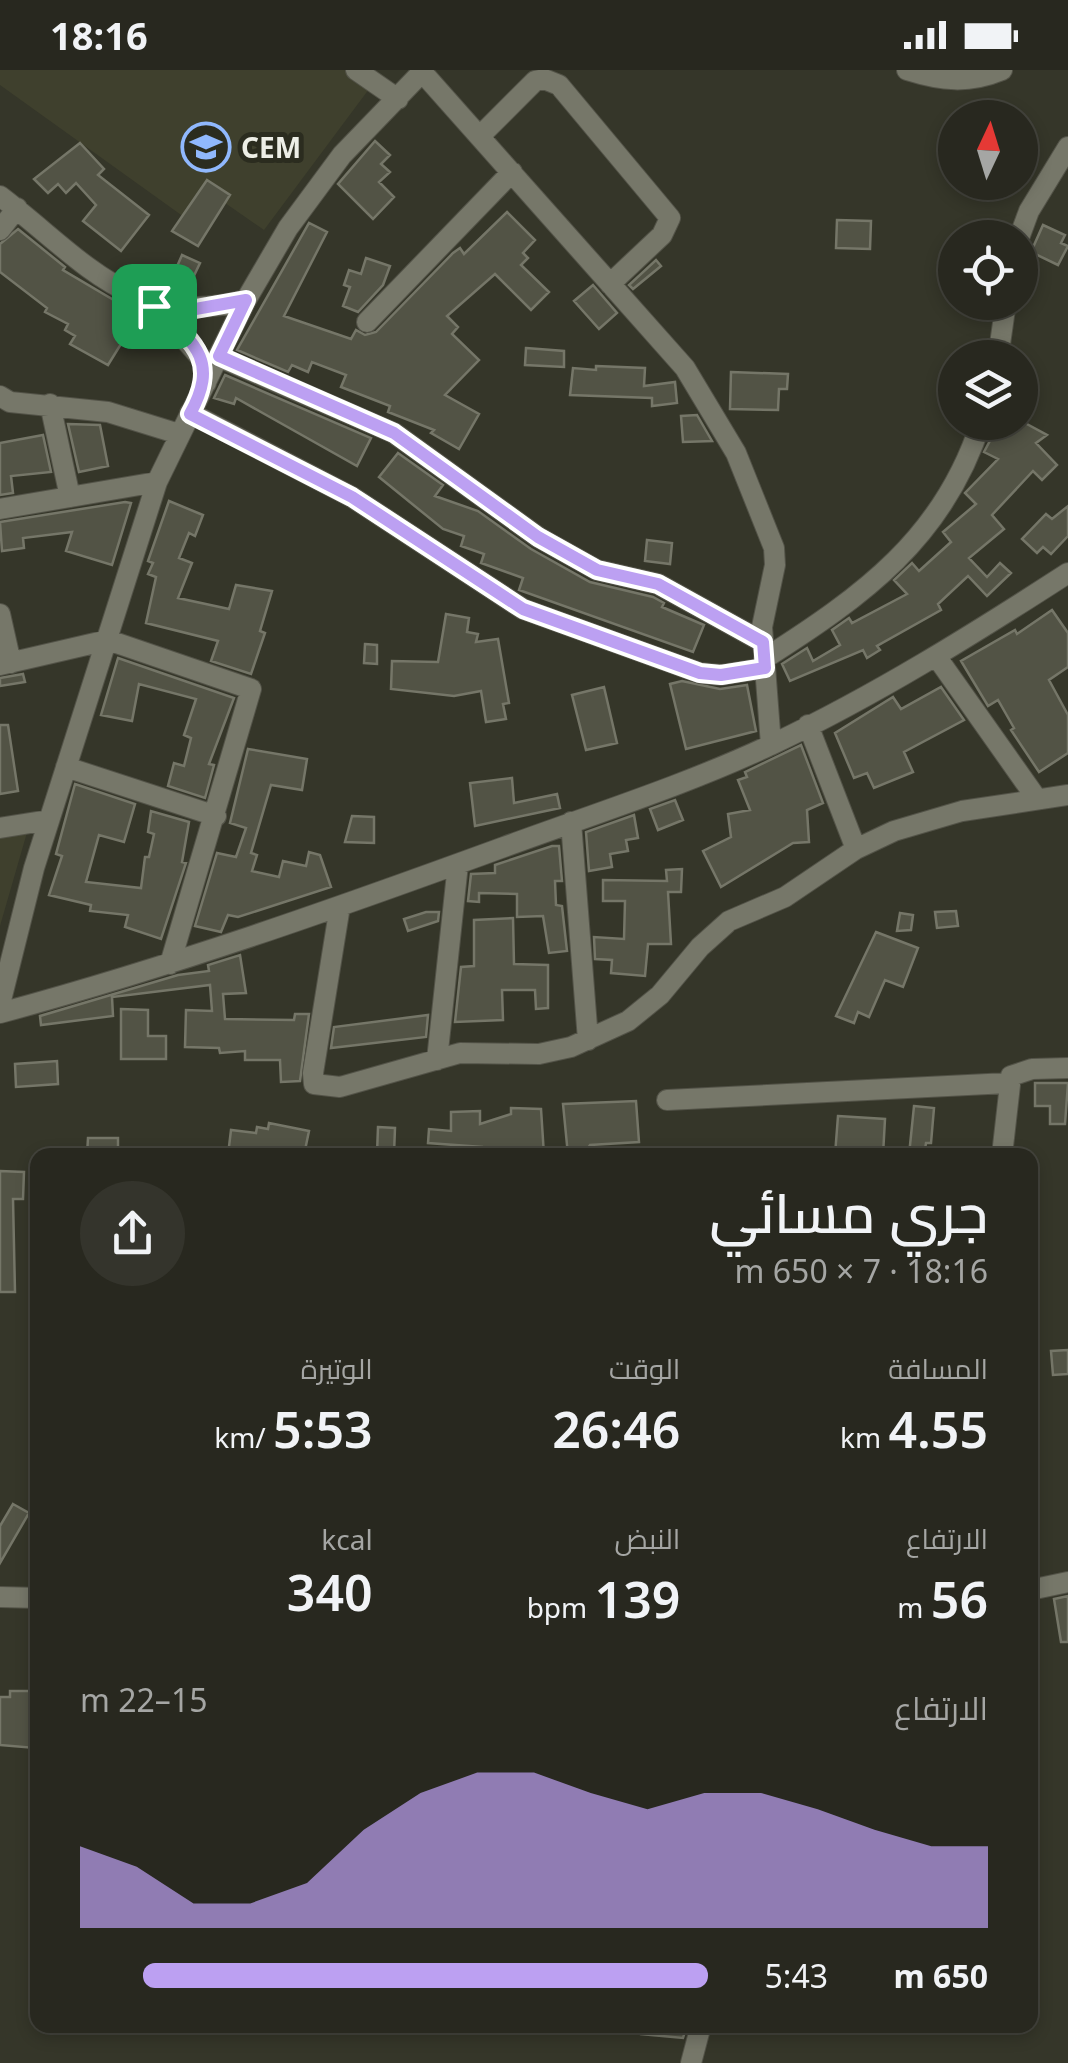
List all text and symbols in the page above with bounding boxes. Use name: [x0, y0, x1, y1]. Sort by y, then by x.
text: 18:16: [50, 9, 148, 61]
north arrow: [938, 100, 1038, 200]
map controls: [938, 100, 1038, 440]
school or university icon: CEM: [180, 121, 232, 173]
place label: CEM: [241, 128, 301, 166]
button: locate: [938, 220, 1038, 320]
pin: [112, 264, 197, 349]
icon: arrive: [127, 279, 182, 334]
button: layers: [938, 340, 1038, 440]
text: جري مسائي: [710, 1174, 988, 1249]
button: share: [80, 1181, 185, 1286]
text: 18:16 · 7 × 650 m: [735, 1249, 988, 1292]
text: الوتيرة: [301, 1349, 373, 1387]
text: الوقت: [609, 1349, 680, 1387]
text: المسافة: [888, 1349, 988, 1387]
text: 5:53: [273, 1395, 373, 1463]
text: 26:46: [552, 1395, 680, 1463]
text: 4.55: [888, 1395, 988, 1463]
text: /km: [214, 1418, 273, 1456]
text: km: [840, 1418, 888, 1456]
text: النبض: [614, 1519, 680, 1557]
text: الارتفاع: [906, 1519, 988, 1557]
text: kcal: [321, 1520, 373, 1558]
text: 340: [287, 1558, 373, 1626]
text: 139: [595, 1565, 680, 1633]
text: 56: [931, 1565, 988, 1633]
text: bpm: [527, 1588, 595, 1626]
text: m: [897, 1588, 931, 1626]
text: 15–22 m: [80, 1678, 207, 1721]
text: الارتفاع: [894, 1686, 988, 1729]
text: 5:43: [765, 1954, 828, 1997]
text: 650 m: [894, 1954, 988, 1997]

